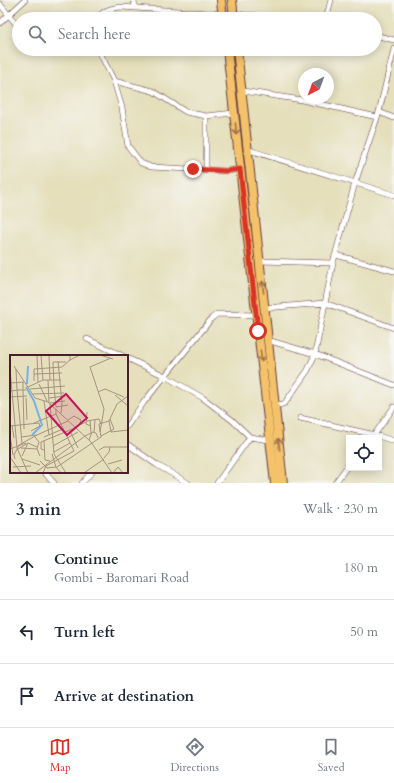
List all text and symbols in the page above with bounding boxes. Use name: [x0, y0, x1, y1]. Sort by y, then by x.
search box: [12, 12, 382, 56]
icon: search: [26, 23, 48, 45]
text: Search here: [58, 24, 131, 44]
north arrow: [298, 68, 334, 104]
one-way arrow: [232, 123, 240, 136]
route end: [184, 160, 202, 178]
one-way arrow: [259, 281, 266, 294]
route start: [249, 322, 267, 340]
one-way arrow: [257, 349, 265, 362]
inset map: [10, 355, 128, 473]
map controls: [346, 435, 382, 471]
button: locate: [346, 435, 382, 471]
one-way arrow: [275, 438, 283, 451]
text: 3 min: [16, 498, 61, 521]
text: Walk · 230 m: [303, 500, 378, 518]
text: Continue: [54, 549, 119, 569]
icon: ahead: [16, 557, 38, 579]
text: 180 m: [344, 559, 378, 577]
text: Gombi - Baromari Road: [54, 569, 189, 587]
icon: left: [16, 621, 38, 643]
text: Turn left: [54, 622, 115, 642]
text: 50 m: [350, 623, 378, 641]
icon: arrive: [16, 685, 38, 707]
text: Arrive at destination: [54, 686, 194, 706]
tab: Map: [49, 736, 71, 775]
tab: Directions: [170, 736, 219, 775]
tab: Saved: [318, 736, 345, 775]

